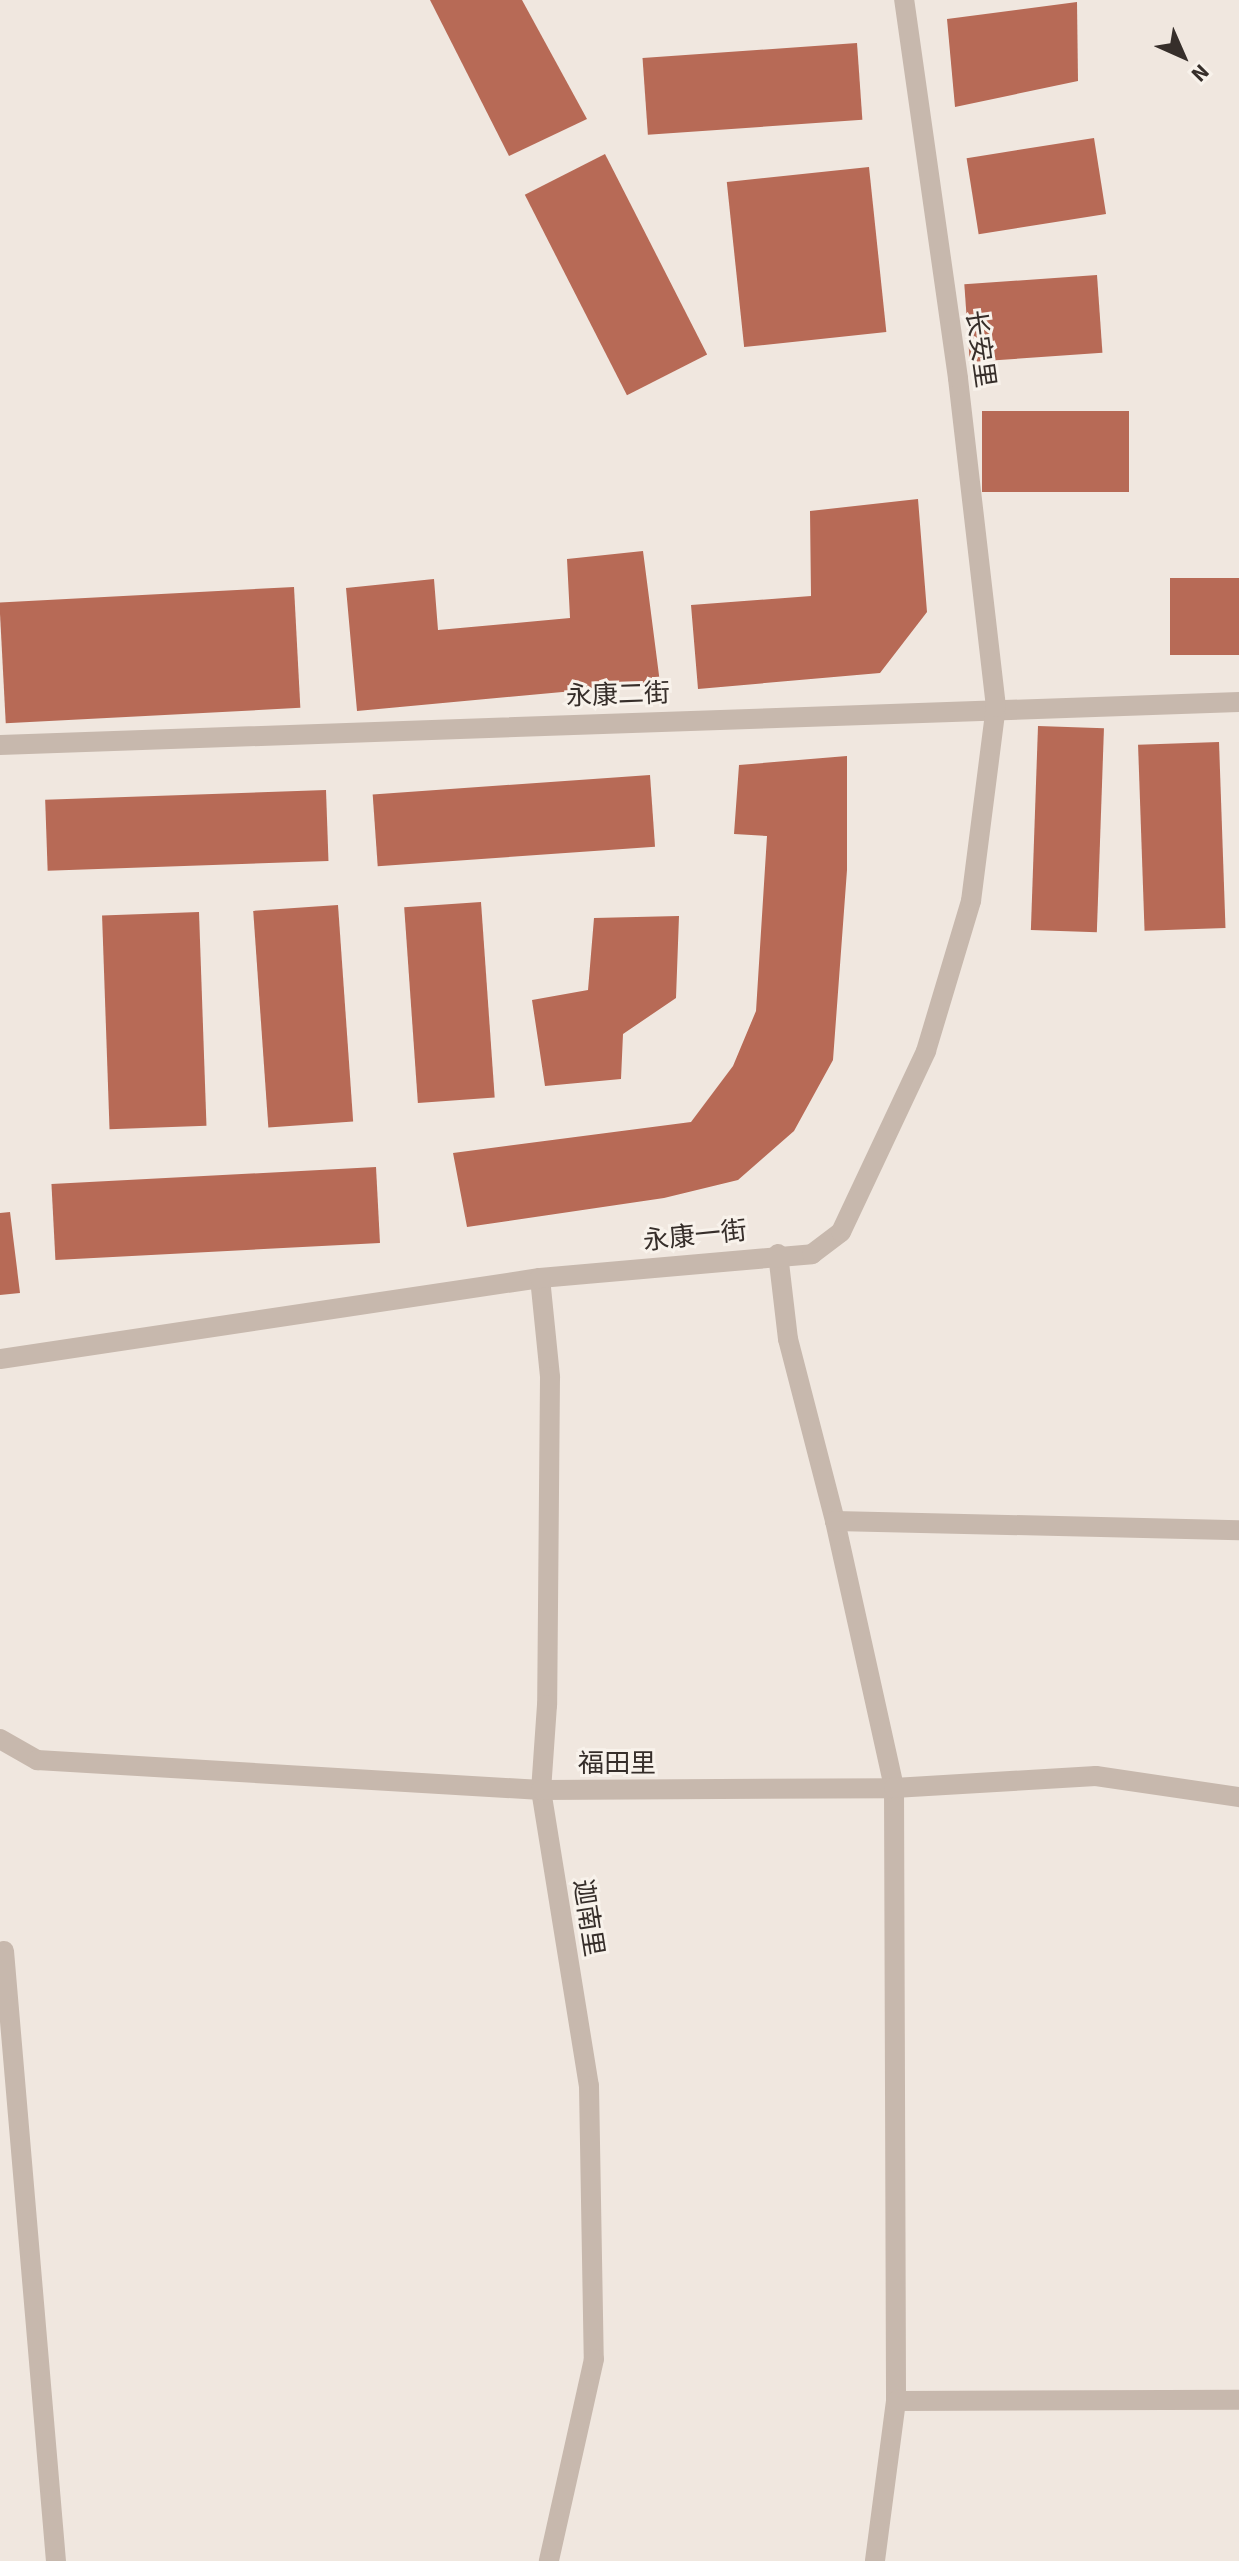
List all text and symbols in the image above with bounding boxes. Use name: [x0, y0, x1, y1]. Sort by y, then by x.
north arrow: [1143, 16, 1223, 96]
text: N: [1183, 56, 1216, 89]
street label: 长安里: [959, 308, 1001, 390]
street label: 永康二街: [565, 678, 671, 712]
street label: 永康一街: [642, 1215, 748, 1257]
street label: 福田里: [578, 1748, 656, 1780]
street label: 迦南里: [566, 1877, 610, 1959]

